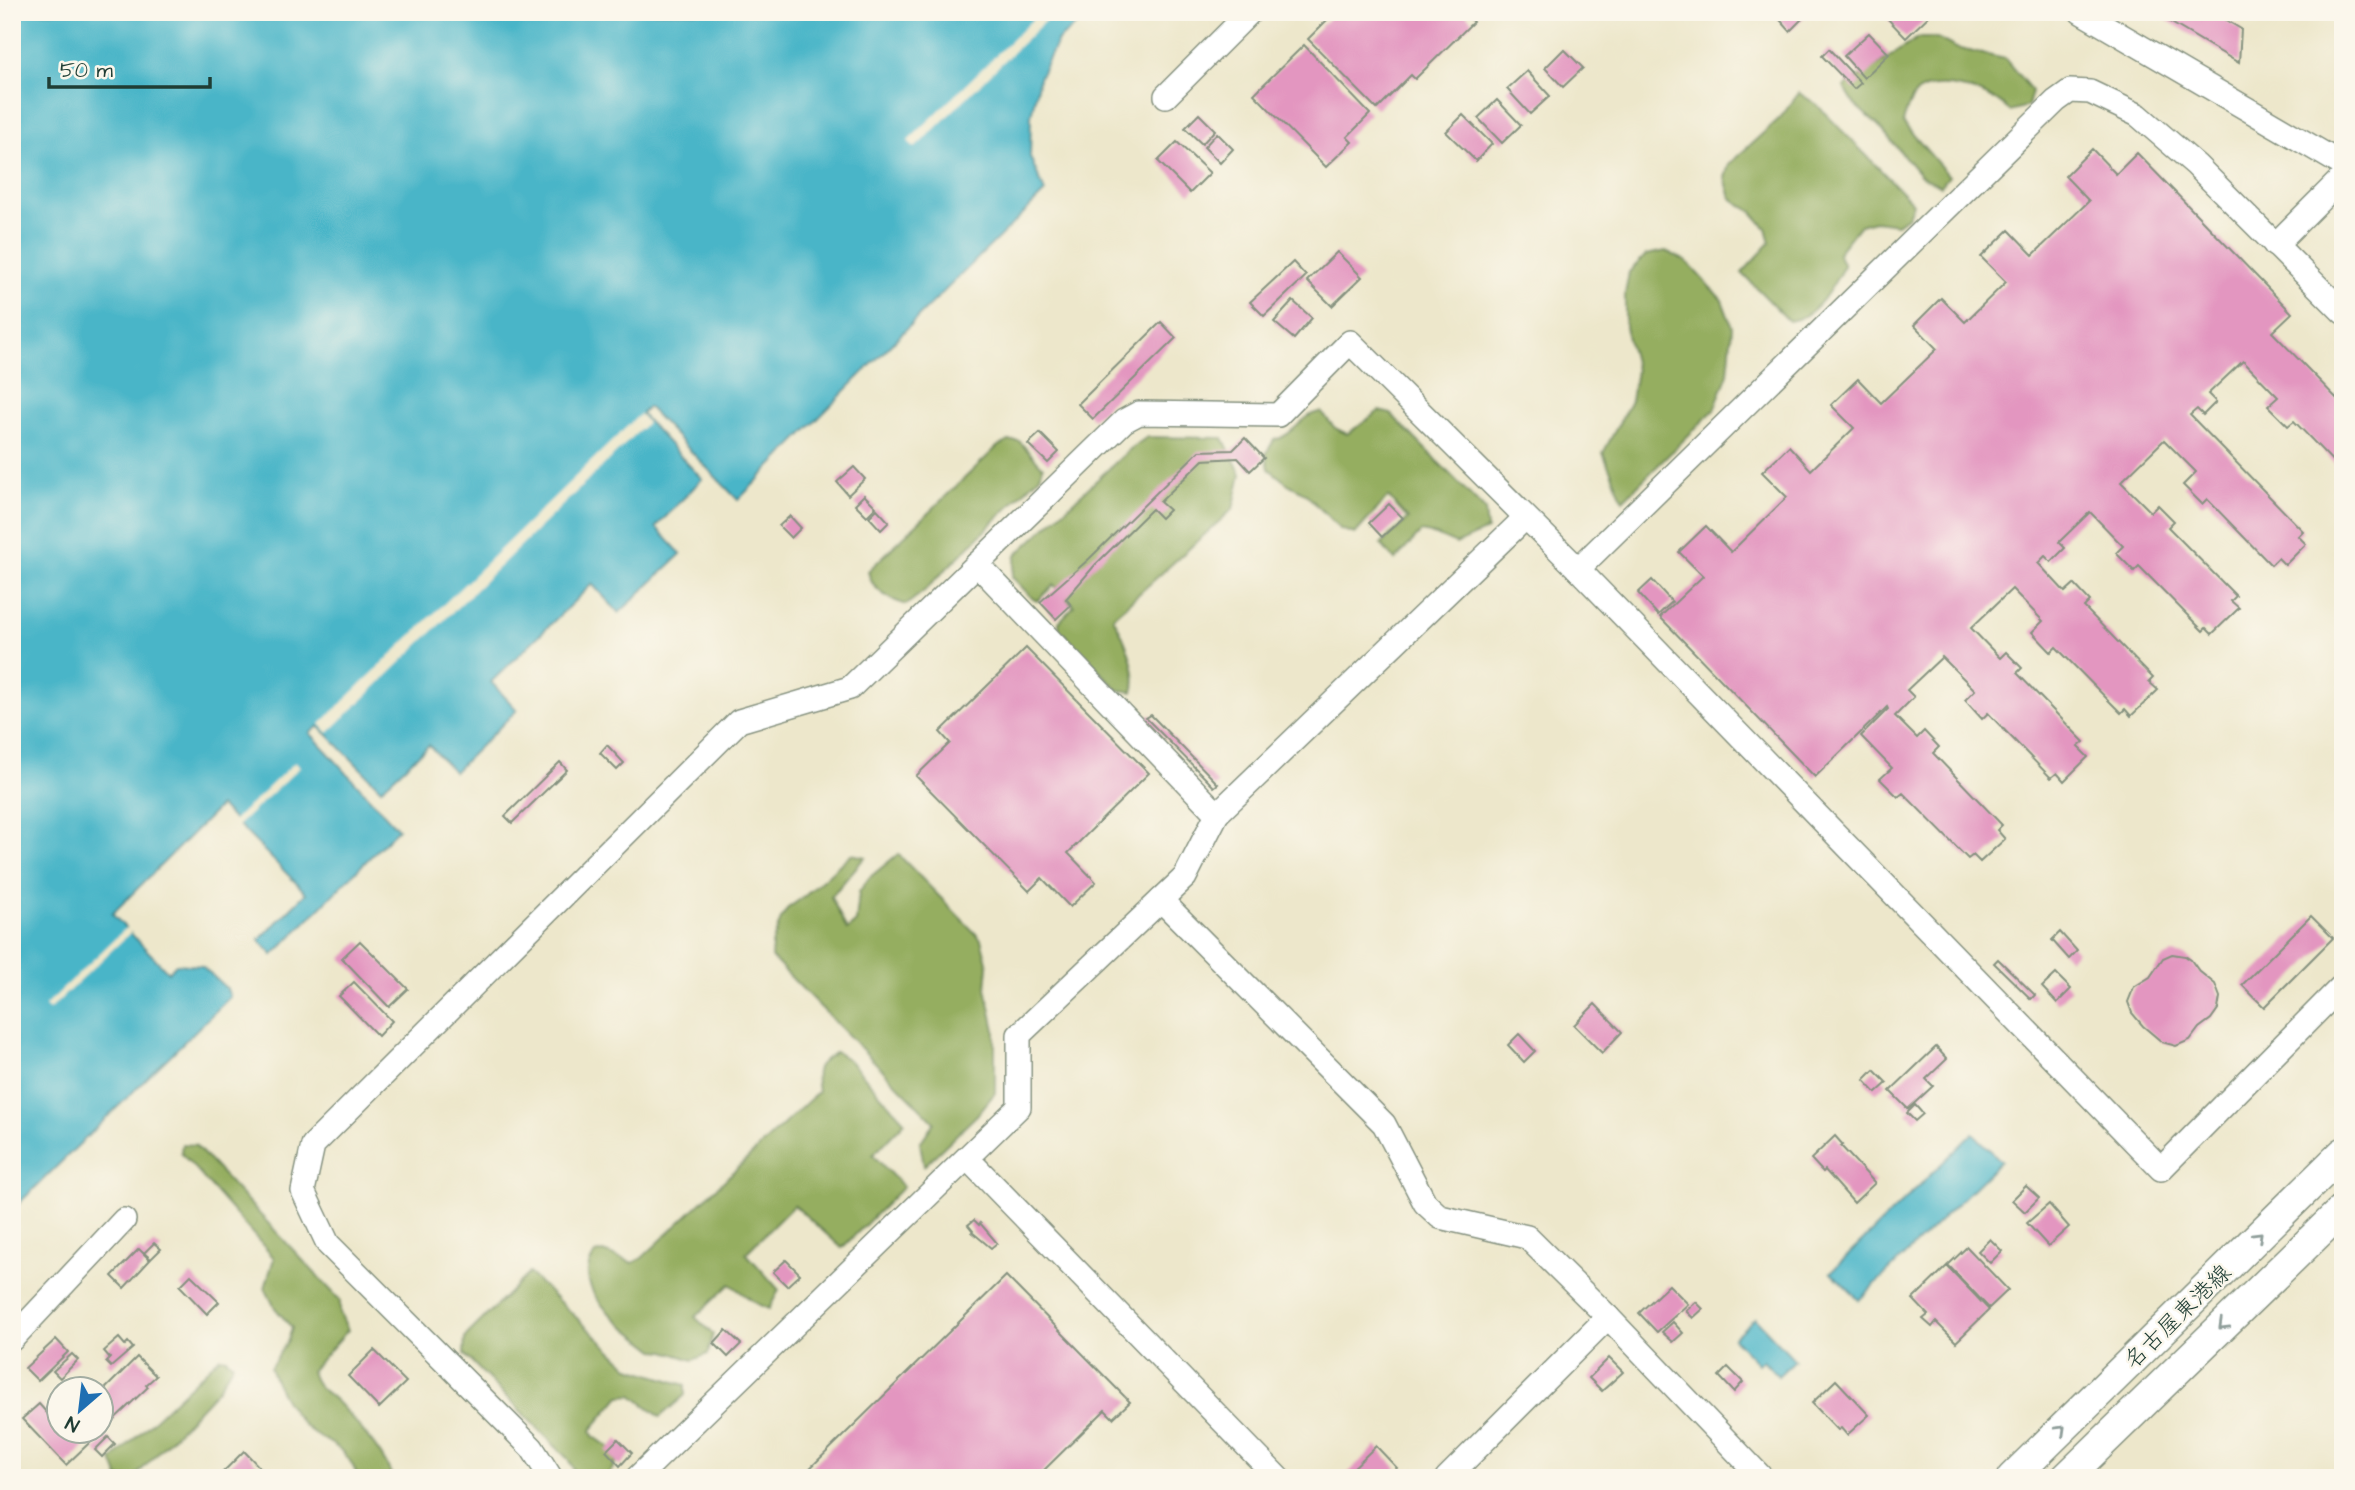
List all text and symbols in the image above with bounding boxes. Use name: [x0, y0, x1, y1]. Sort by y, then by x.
scale bar: [49, 46, 210, 90]
text: 50 m: [60, 56, 114, 85]
one-way arrow: [2250, 1232, 2263, 1245]
street label: 名古屋東港線: [2117, 1257, 2238, 1376]
one-way arrow: [2219, 1316, 2232, 1329]
north arrow: [46, 1374, 116, 1444]
text: N: [61, 1409, 84, 1438]
one-way arrow: [2052, 1425, 2065, 1438]

